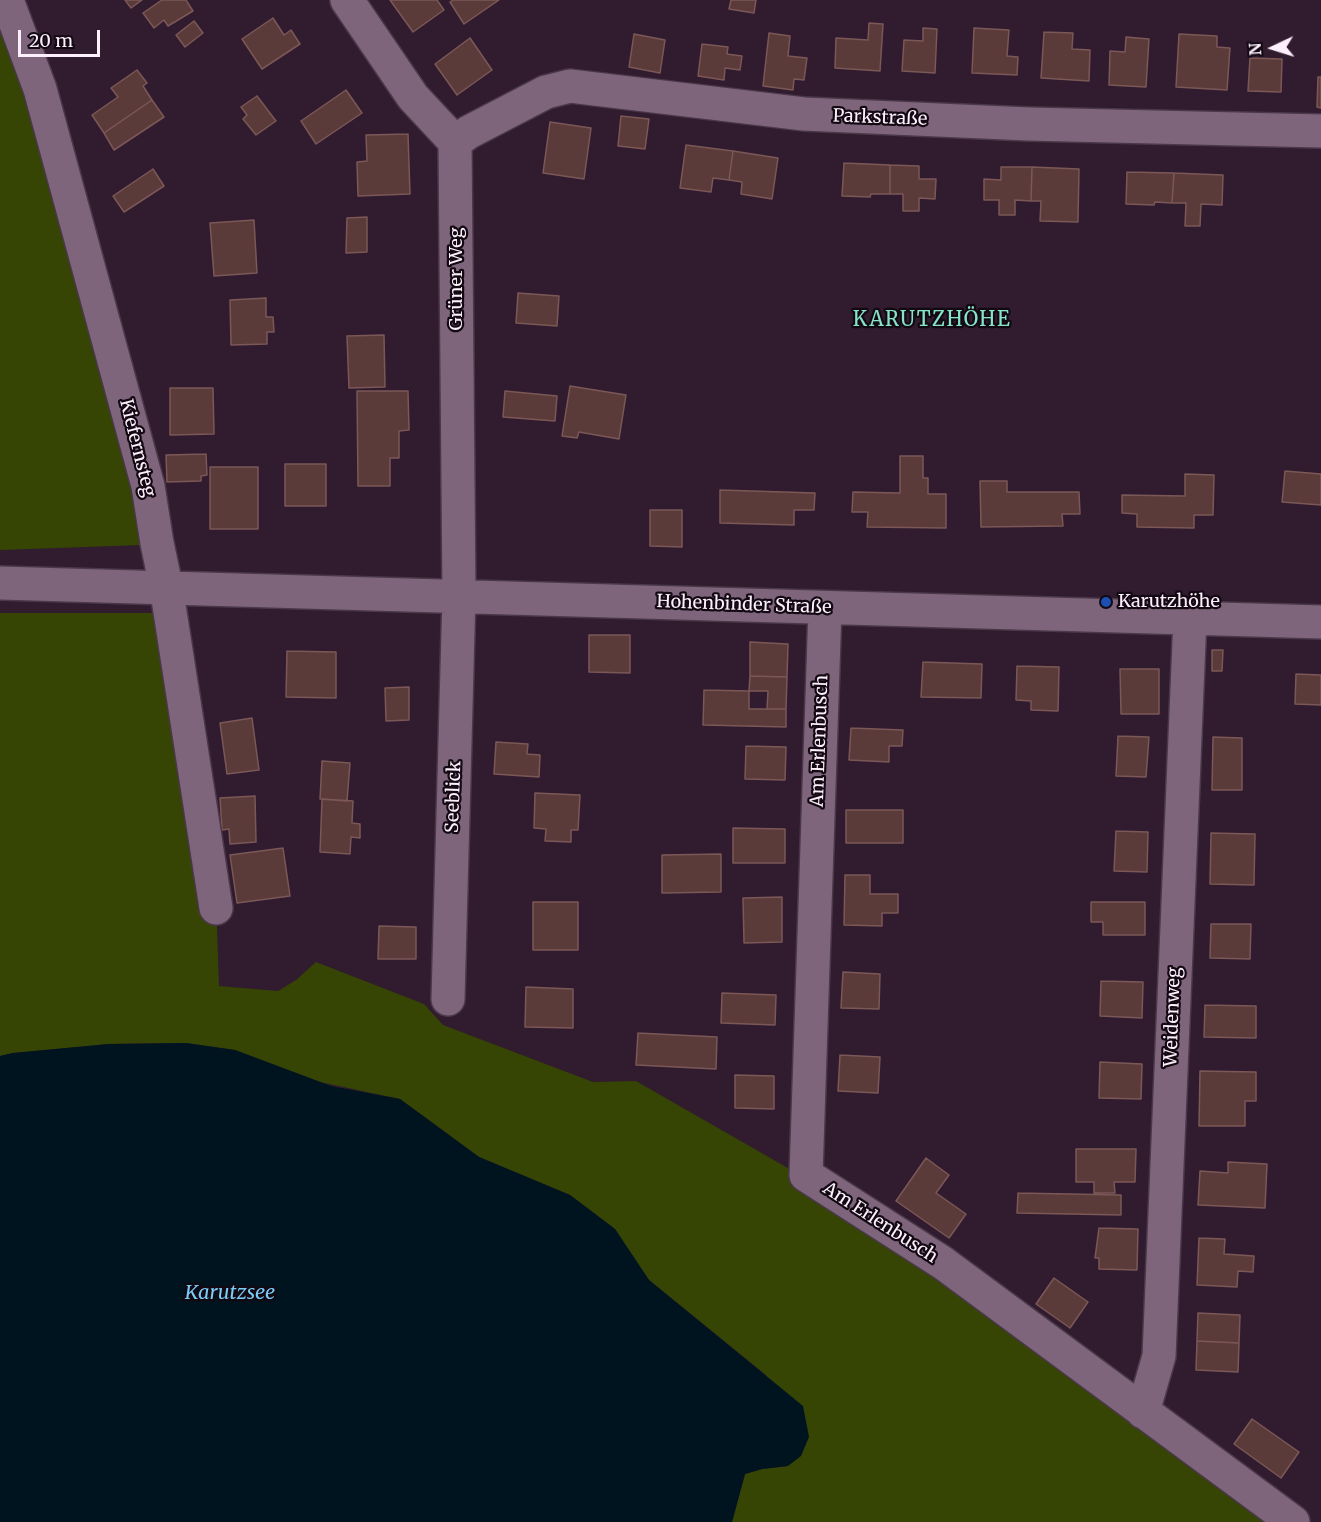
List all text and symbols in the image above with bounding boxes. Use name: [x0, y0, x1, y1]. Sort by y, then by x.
scale bar: [21, 18, 104, 56]
north arrow: [1243, 18, 1303, 78]
text: 20 m: [29, 29, 73, 52]
text: N: [1245, 42, 1265, 56]
street label: Parkstraße: [832, 106, 928, 130]
street label: Grüner Weg: [446, 227, 468, 331]
district label: KARUTZHÖHE: [853, 308, 1011, 332]
street label: Kiefernsteg: [114, 397, 160, 499]
street label: Hohenbinder Straße: [656, 591, 832, 619]
place label: Karutzhöhe: [1118, 591, 1220, 613]
marker: Karutzhöhe: [1099, 595, 1113, 609]
street label: Am Erlenbusch: [807, 675, 833, 807]
street label: Seeblick: [442, 761, 466, 833]
street label: Weidenweg: [1160, 967, 1186, 1067]
street label: Am Erlenbusch: [819, 1178, 941, 1268]
water label: Karutzsee: [185, 1281, 275, 1305]

